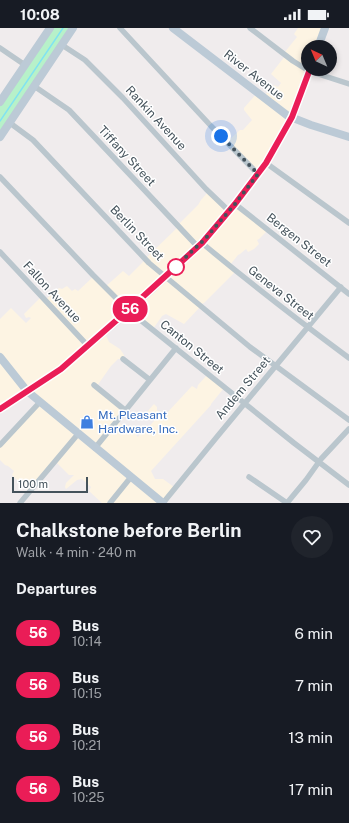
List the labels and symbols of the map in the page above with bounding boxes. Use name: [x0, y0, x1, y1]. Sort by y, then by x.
north arrow: [301, 40, 337, 76]
street label: River Avenue: [221, 47, 287, 103]
street label: Rankin Avenue: [123, 83, 189, 153]
street label: Tiffany Street: [96, 123, 159, 189]
your location: [211, 126, 231, 146]
street label: Berlin Street: [107, 203, 167, 264]
street label: Bergen Street: [264, 210, 334, 270]
unlabelled marker: [167, 258, 185, 276]
street label: Fallon Avenue: [20, 259, 84, 326]
street label: Geneva Street: [245, 263, 317, 323]
line badge: 56: [112, 296, 148, 322]
street label: Canton Street: [157, 317, 227, 377]
street label: Andem Street: [213, 353, 274, 422]
place label: Mt. Pleasant Hardware, Inc.: [98, 408, 178, 436]
shop icon: Mt. Pleasant Hardware, Inc.: [79, 414, 95, 430]
scale bar: [12, 475, 88, 494]

